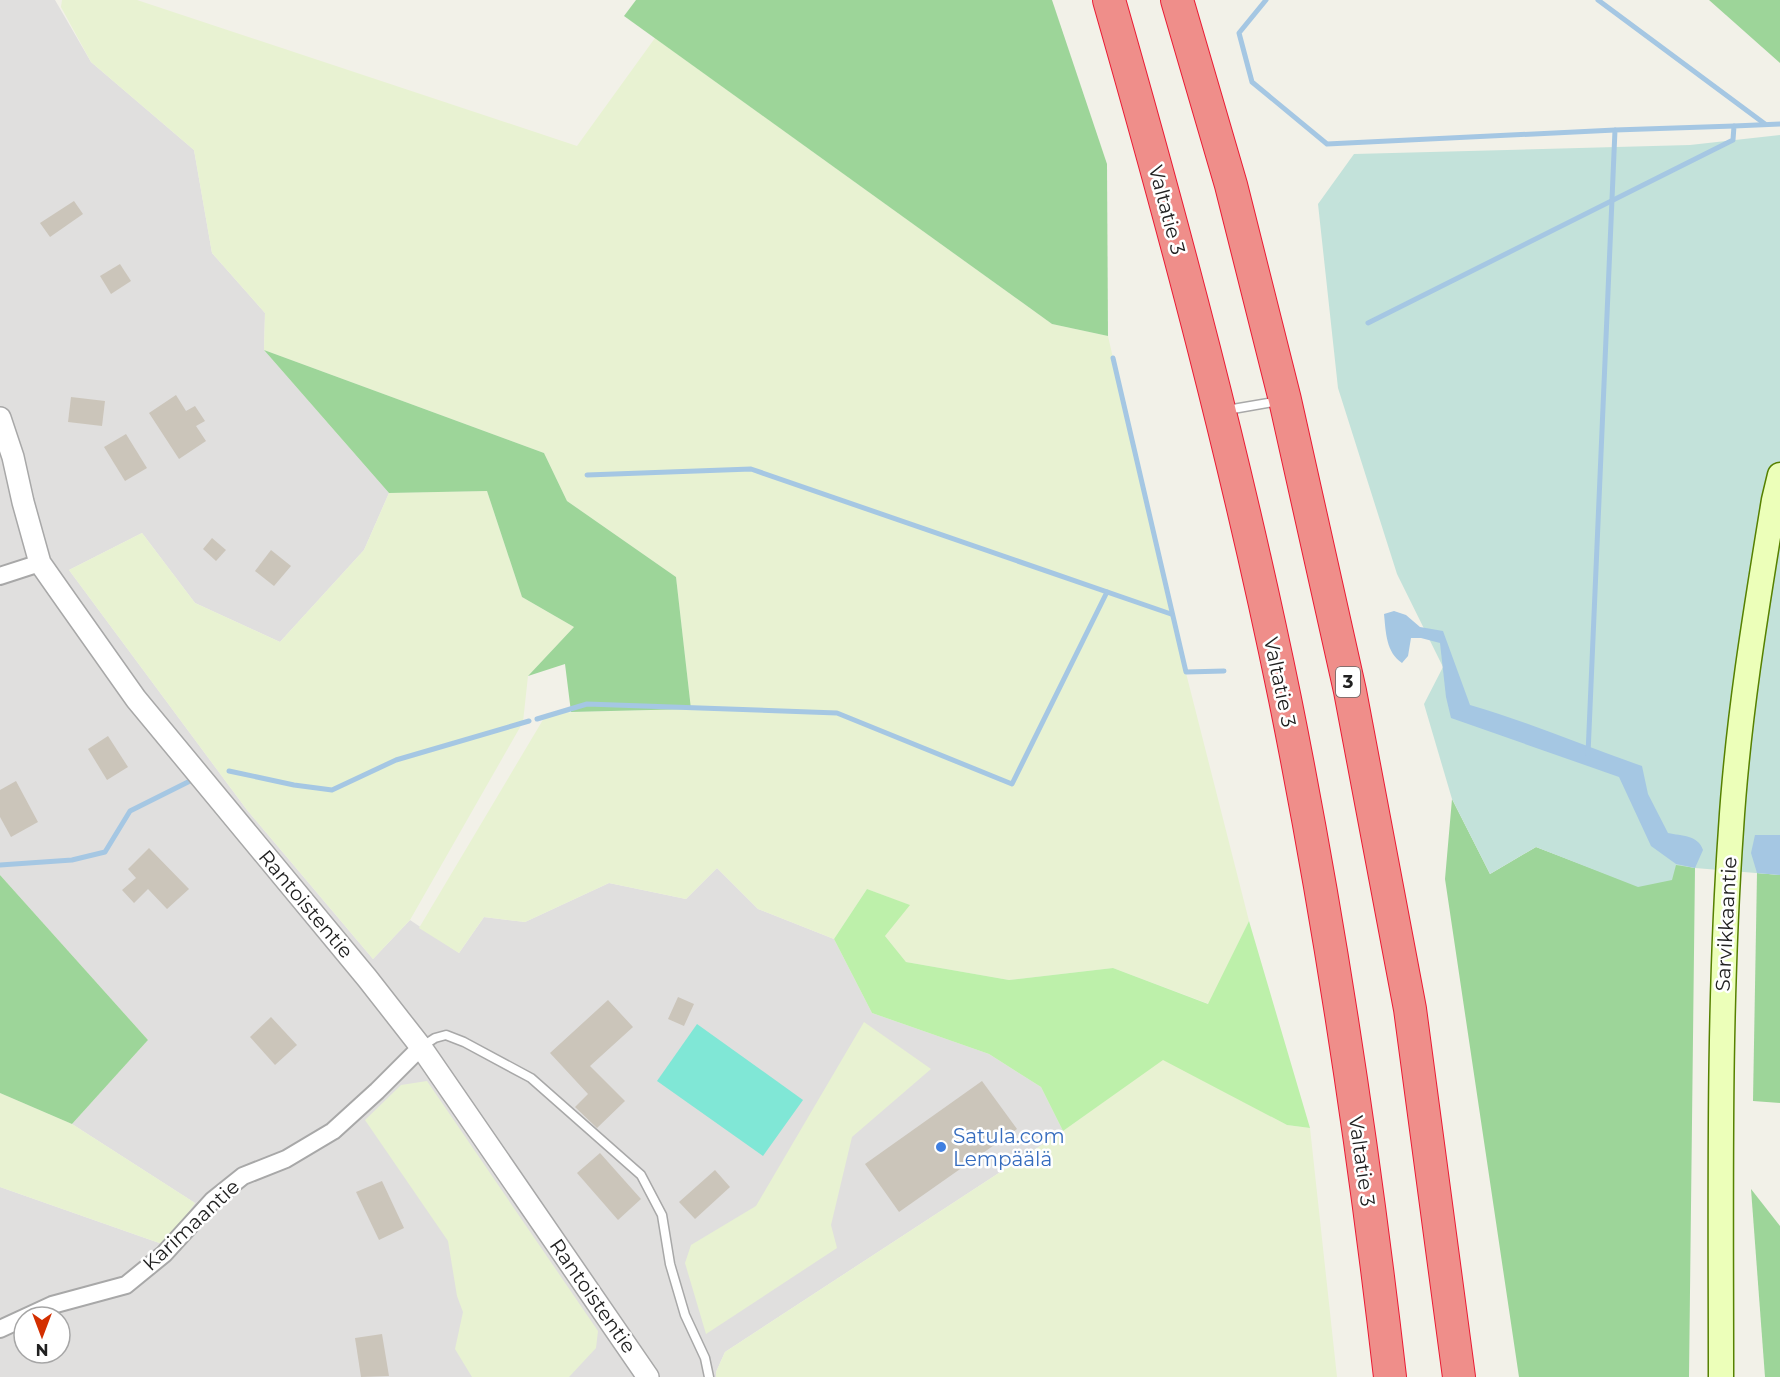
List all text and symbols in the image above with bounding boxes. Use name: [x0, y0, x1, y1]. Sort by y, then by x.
street label: Valtatie 3: [1144, 163, 1190, 257]
street label: Valtatie 3: [1259, 635, 1301, 729]
road number: 3: [1336, 667, 1360, 697]
street label: Rantoistentie: [254, 845, 358, 963]
street label: Sarvikkaantie: [1710, 856, 1742, 992]
street label: Valtatie 3: [1344, 1114, 1380, 1208]
place label: Satula.com Lempäälä: [953, 1124, 1065, 1171]
marker: Satula.com Lempäälä: [934, 1140, 948, 1154]
street label: Karimaantie: [138, 1174, 244, 1276]
street label: Rantoistentie: [545, 1234, 641, 1358]
north arrow: [12, 1305, 72, 1365]
text: N: [36, 1340, 48, 1359]

